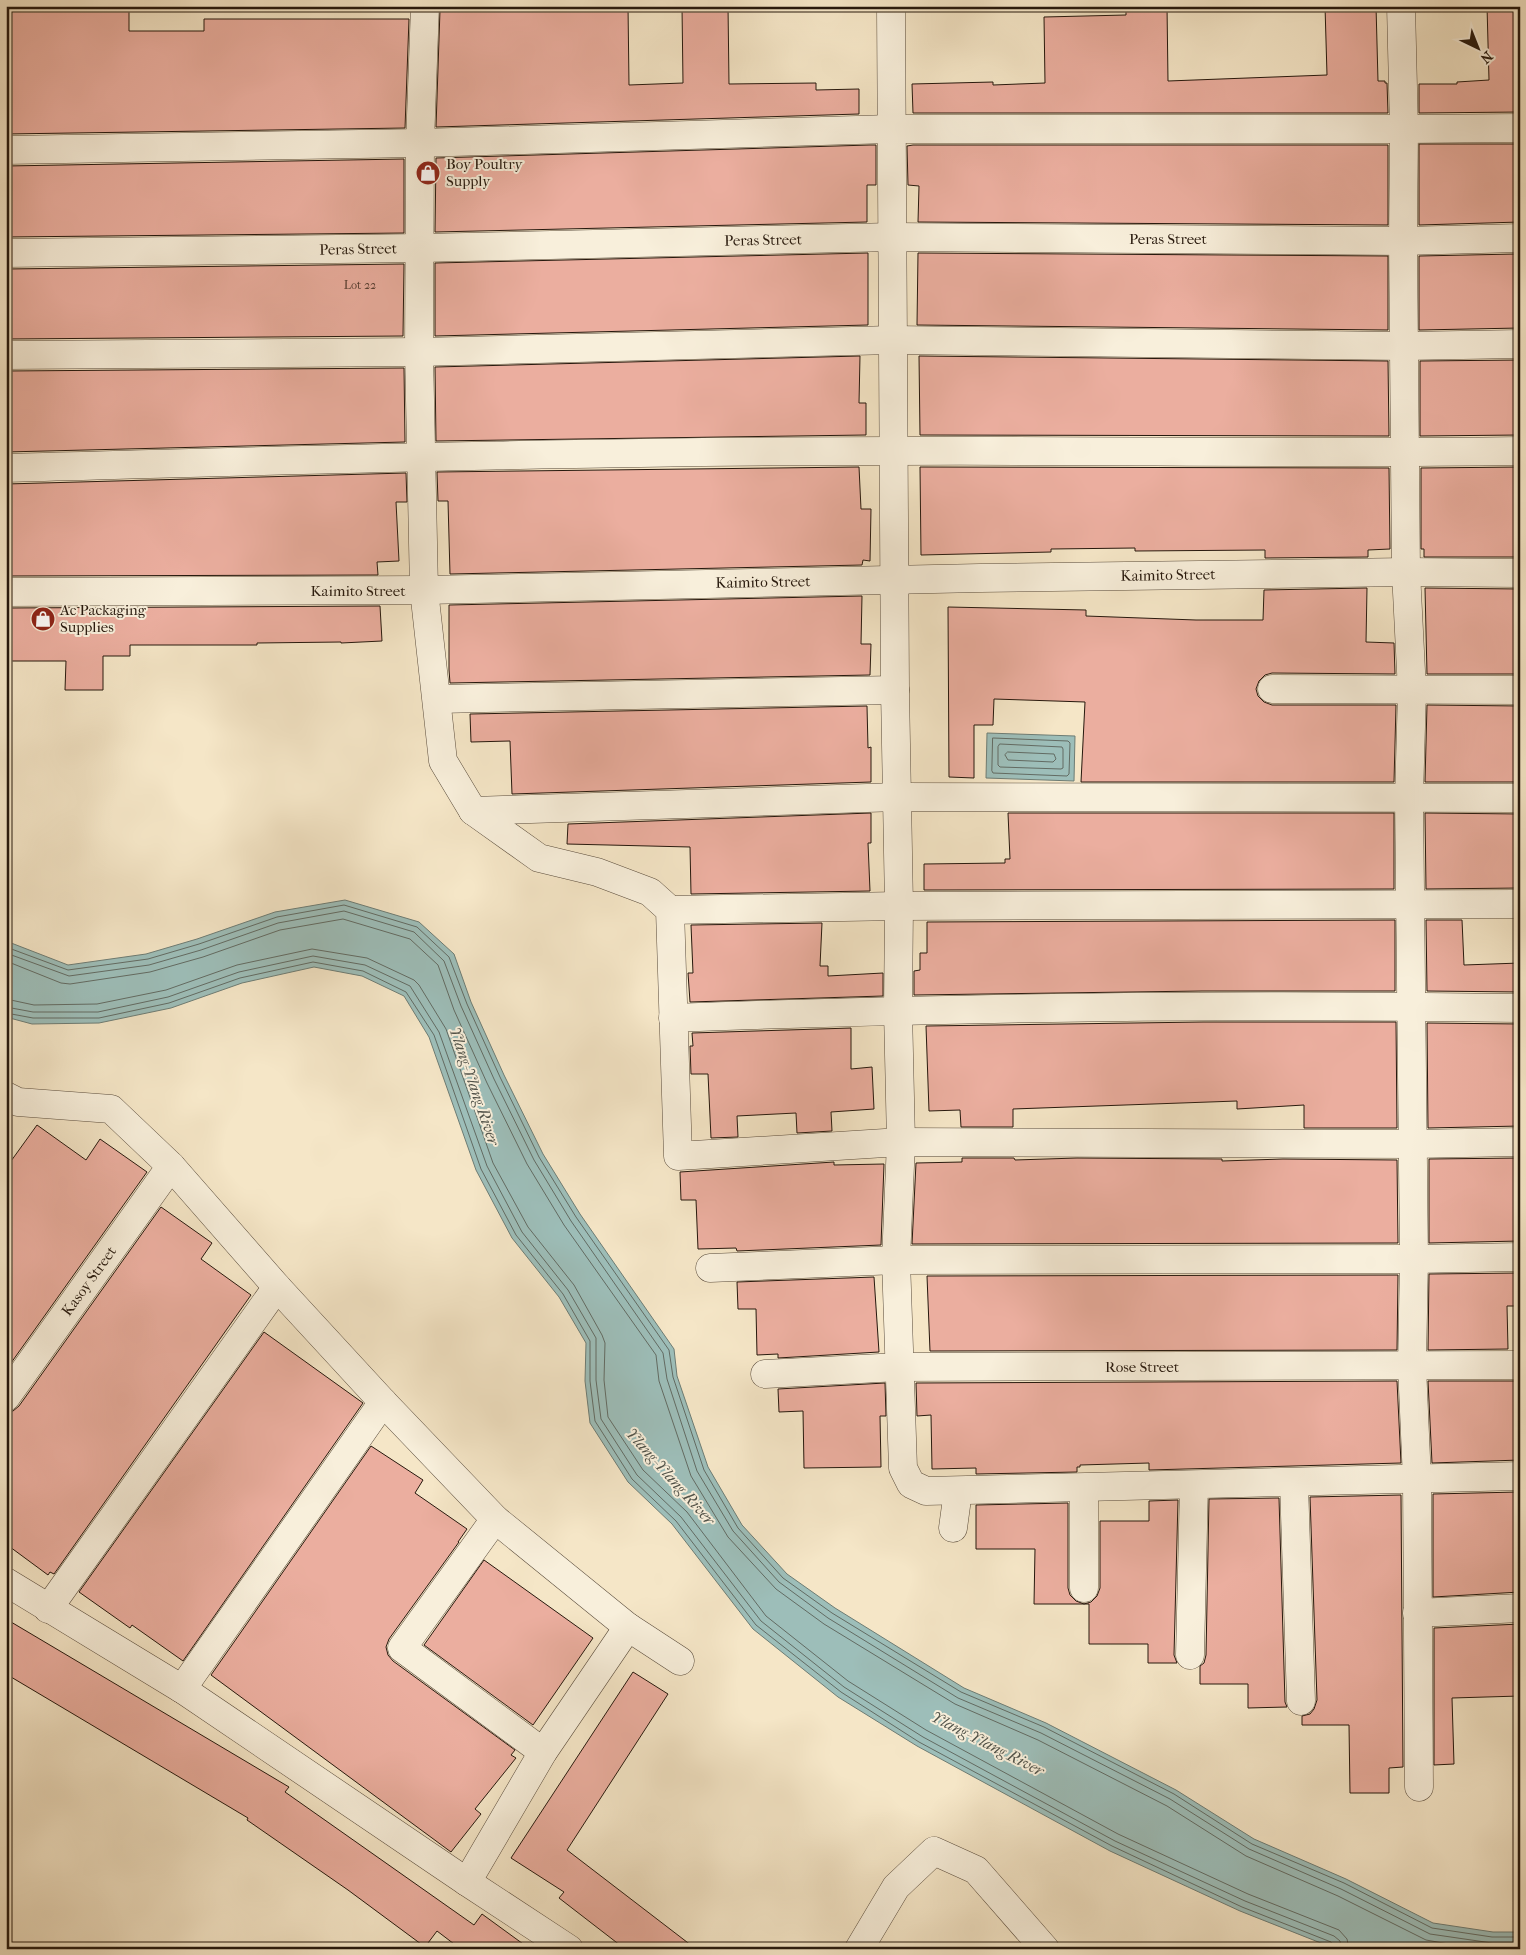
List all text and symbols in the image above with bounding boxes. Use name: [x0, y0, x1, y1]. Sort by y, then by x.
north arrow: [1454, 22, 1504, 72]
text: N: [1477, 47, 1496, 67]
place label: Boy Poultry Supply: [446, 155, 524, 190]
shop icon: Boy Poultry Supply: [415, 160, 441, 186]
street label: Peras Street: [724, 230, 803, 250]
street label: Peras Street: [1129, 230, 1208, 248]
street label: Peras Street: [319, 239, 398, 259]
house number: Lot 22: [344, 278, 376, 292]
street label: Kaimito Street: [1120, 565, 1216, 585]
street label: Kaimito Street: [715, 572, 811, 592]
street label: Kaimito Street: [310, 582, 406, 600]
place label: Ac Packaging Supplies: [59, 601, 147, 636]
shop icon: Ac Packaging Supplies: [30, 606, 56, 632]
water label: Ylang-Ylang River: [445, 1025, 504, 1149]
street label: Kasoy Street: [58, 1242, 121, 1319]
street label: Rose Street: [1105, 1358, 1180, 1376]
water label: Ylang-Ylang River: [622, 1424, 720, 1530]
water label: Ylang-Ylang River: [928, 1707, 1049, 1781]

